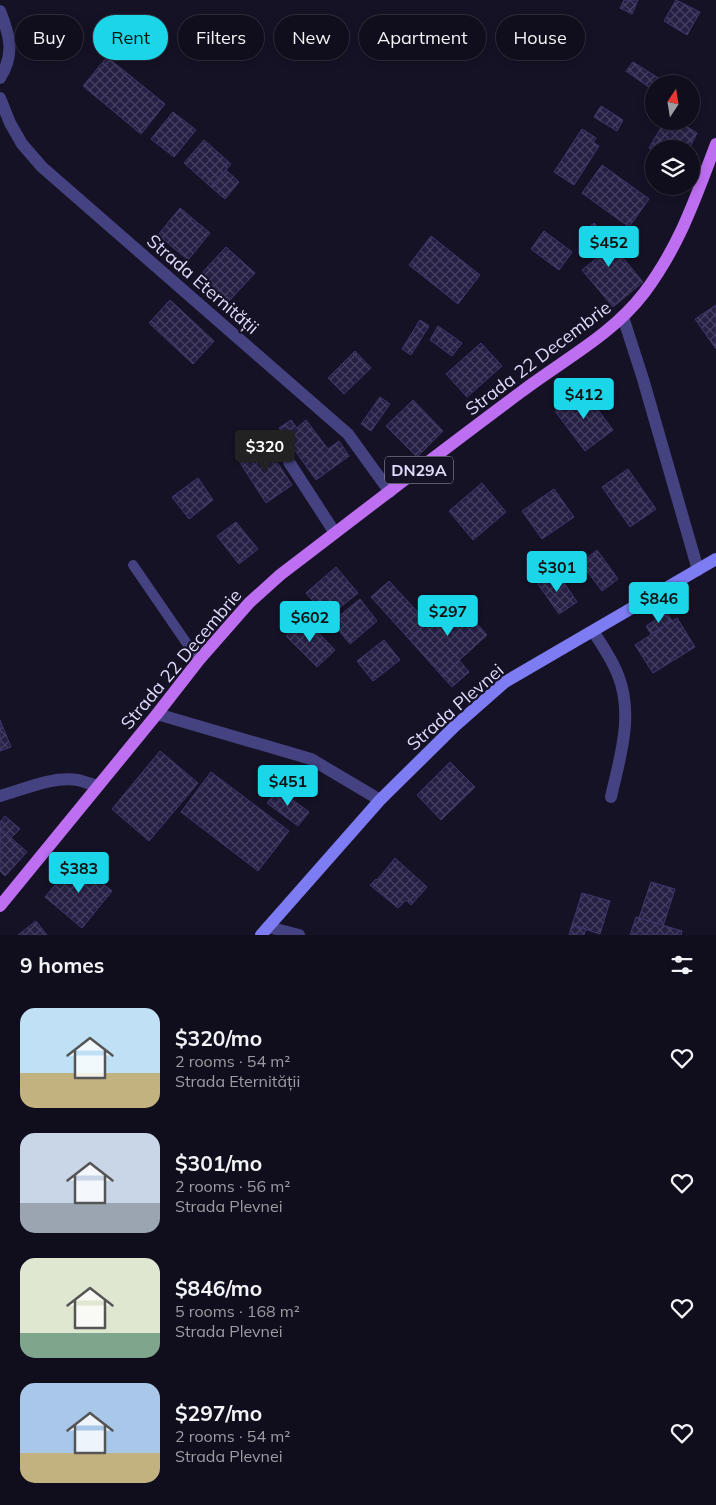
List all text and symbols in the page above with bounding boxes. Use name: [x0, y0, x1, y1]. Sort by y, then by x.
chip: Buy: [15, 15, 83, 60]
chip: Rent: [93, 15, 168, 60]
chip: Filters: [178, 15, 264, 60]
chip: New: [274, 15, 349, 60]
chip: Apartment: [359, 15, 486, 60]
chip: House: [496, 15, 585, 60]
north arrow: [645, 75, 700, 130]
map controls: [645, 75, 700, 195]
button: layers: [645, 140, 700, 195]
pin: $452: [579, 226, 639, 268]
street label: Strada Eternității: [142, 229, 264, 339]
text: $452: [590, 232, 628, 252]
street label: Strada 22 Decembrie: [461, 296, 615, 420]
pin: $412: [554, 378, 614, 420]
text: $412: [565, 384, 603, 404]
pin: $320: [235, 430, 295, 472]
text: $320: [246, 436, 284, 456]
road number: DN29A: [385, 456, 453, 484]
pin: $301: [527, 550, 587, 593]
text: $301: [538, 557, 576, 577]
pin: $846: [629, 582, 689, 624]
street label: Strada 22 Decembrie: [116, 584, 246, 734]
text: $846: [640, 588, 678, 608]
pin: $297: [418, 594, 478, 637]
pin: $602: [280, 600, 340, 643]
text: $297: [429, 601, 467, 621]
text: $602: [291, 607, 329, 627]
street label: Strada Plevnei: [402, 659, 508, 755]
pin: $451: [258, 764, 318, 807]
text: $451: [269, 771, 307, 791]
pin: $383: [49, 852, 109, 894]
text: $383: [60, 858, 98, 878]
icon: filters: [668, 951, 696, 979]
text: 9 homes: [20, 952, 104, 978]
text: $320/mo: [175, 1025, 262, 1051]
icon: home: [60, 1028, 120, 1088]
icon: heart: [668, 1044, 696, 1072]
text: 2 rooms · 54 m²: [175, 1051, 290, 1071]
text: Strada Eternității: [175, 1071, 300, 1091]
text: $301/mo: [175, 1150, 262, 1176]
icon: home: [60, 1153, 120, 1213]
icon: heart: [668, 1169, 696, 1197]
text: 2 rooms · 56 m²: [175, 1176, 290, 1196]
text: Strada Plevnei: [175, 1196, 282, 1216]
text: $846/mo: [175, 1275, 262, 1301]
icon: home: [60, 1278, 120, 1338]
icon: heart: [668, 1294, 696, 1322]
text: 5 rooms · 168 m²: [175, 1301, 300, 1321]
text: Strada Plevnei: [175, 1321, 282, 1341]
text: $297/mo: [175, 1400, 262, 1426]
icon: home: [60, 1403, 120, 1463]
icon: heart: [668, 1419, 696, 1447]
text: 2 rooms · 54 m²: [175, 1426, 290, 1446]
text: Strada Plevnei: [175, 1446, 282, 1466]

